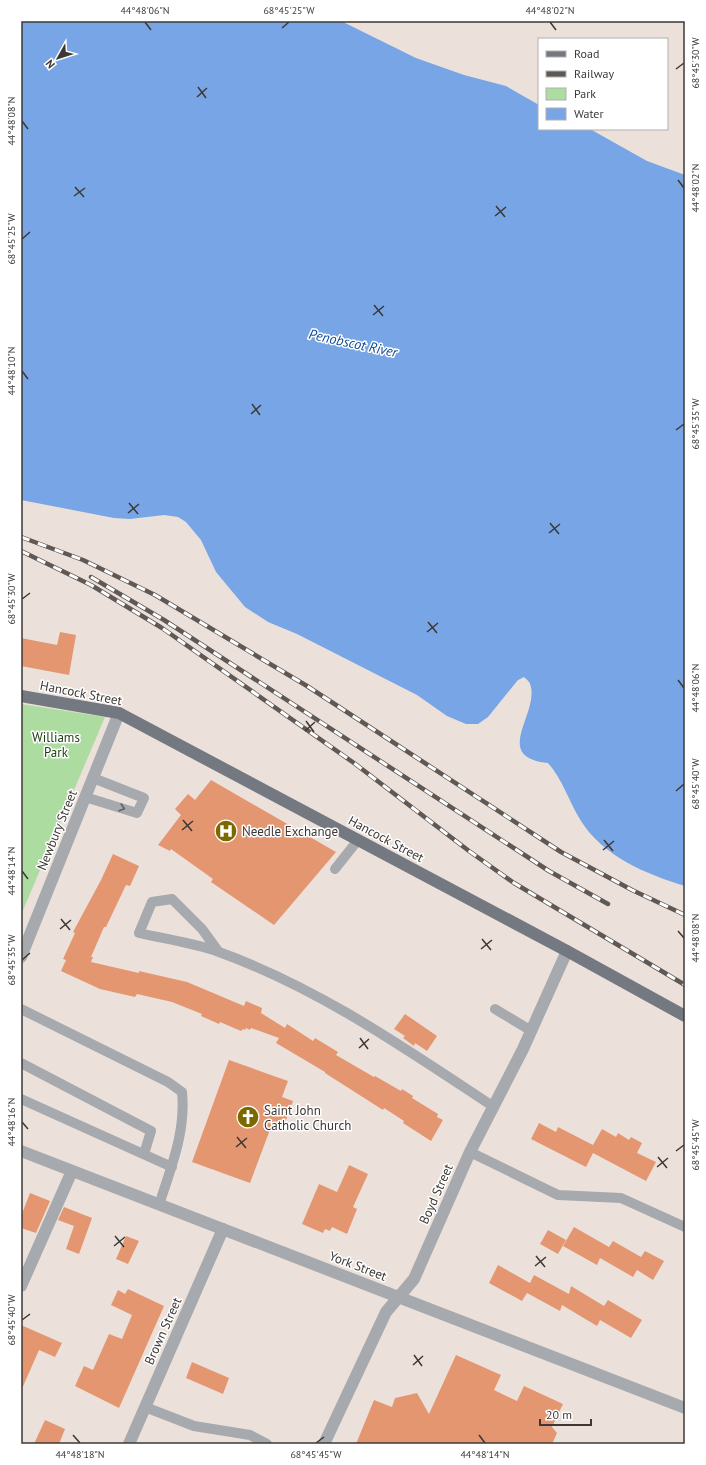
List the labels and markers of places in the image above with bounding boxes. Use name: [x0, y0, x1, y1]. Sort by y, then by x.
hospital icon: Needle Exchange: [213, 818, 239, 844]
place label: Needle Exchange: [242, 823, 338, 840]
place label: Saint John Catholic Church: [264, 1102, 351, 1134]
church icon: Saint John Catholic Church: [235, 1104, 261, 1130]

